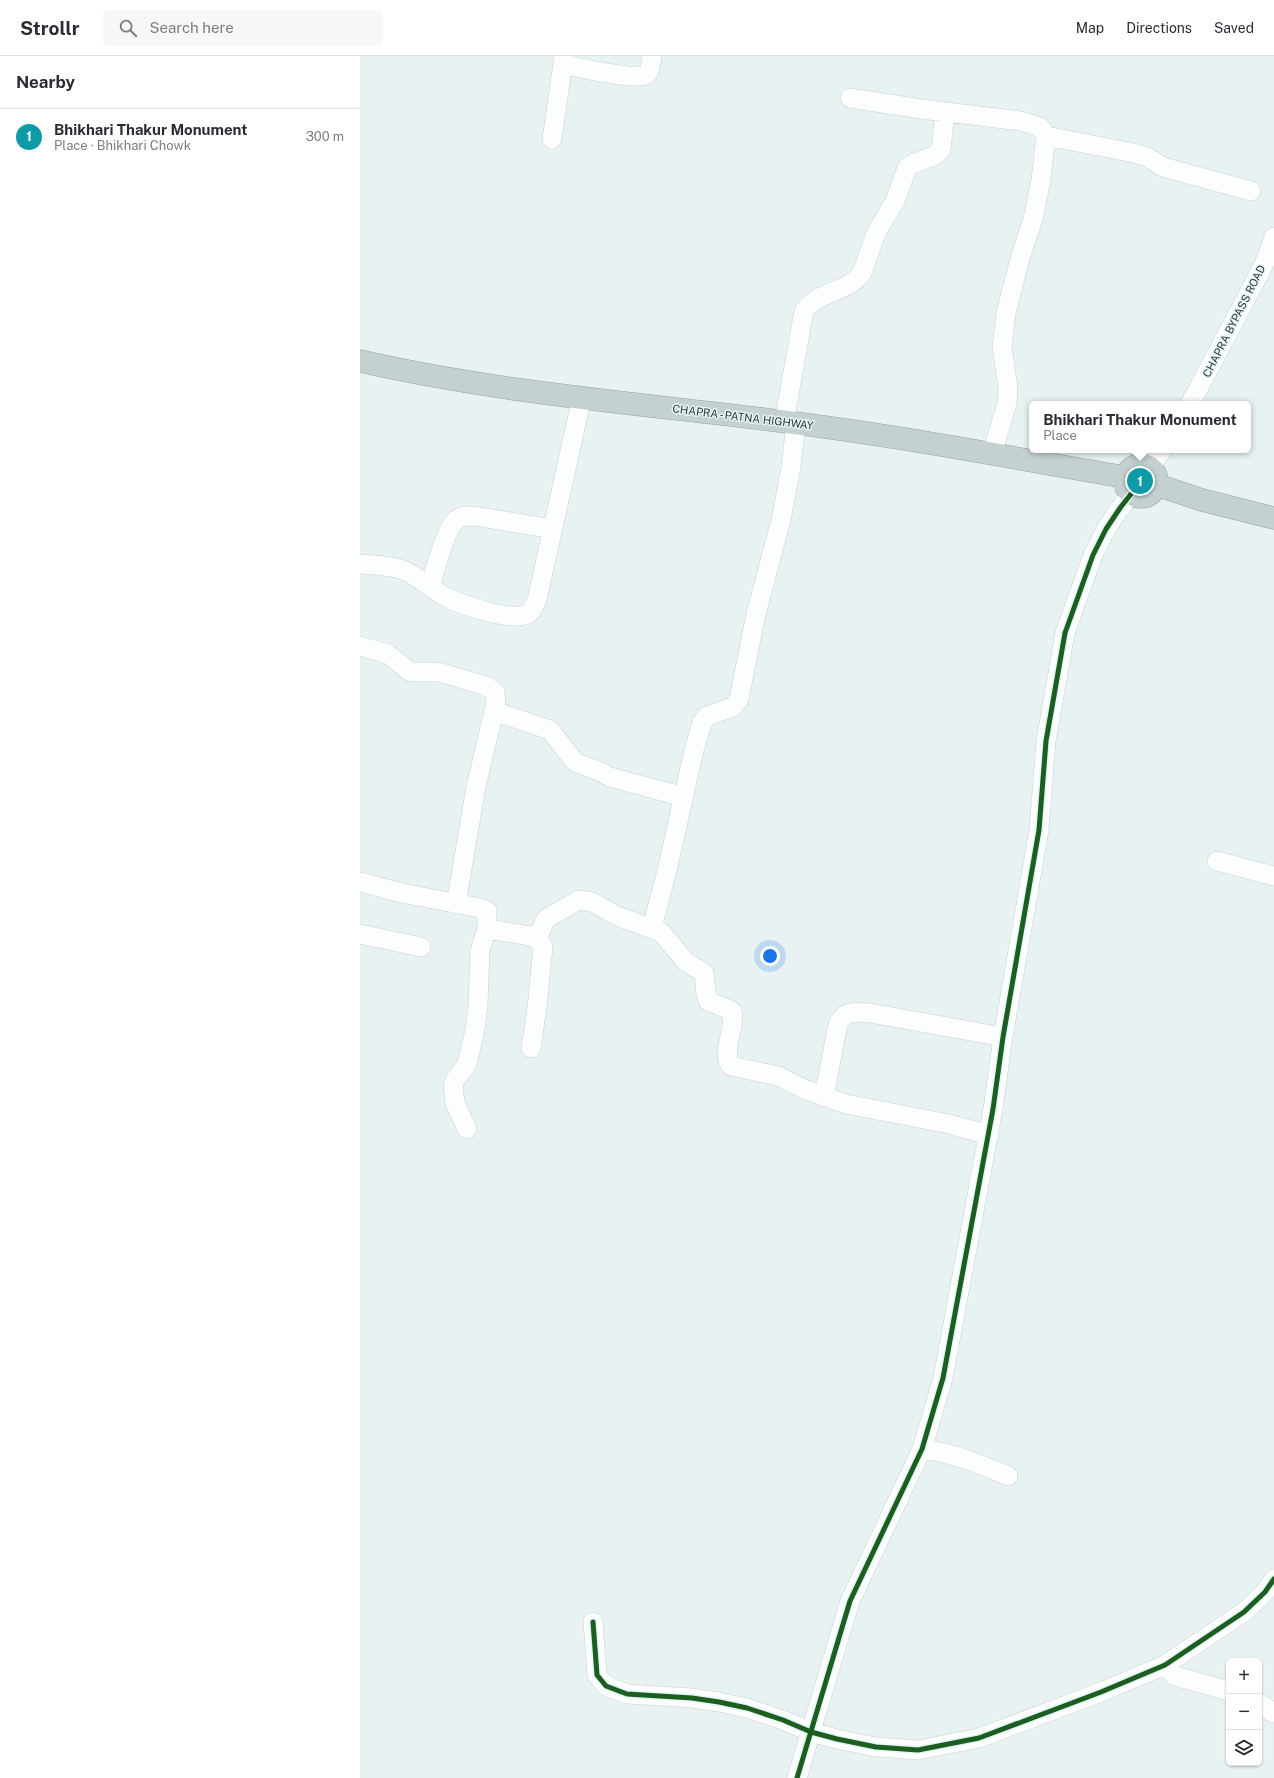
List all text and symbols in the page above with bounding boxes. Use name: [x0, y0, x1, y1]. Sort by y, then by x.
search box: [103, 10, 383, 46]
text: Strollr: [20, 17, 79, 39]
icon: search: [117, 17, 139, 39]
text: Search here: [149, 19, 234, 36]
text: Map: [1076, 20, 1104, 36]
text: Directions: [1126, 20, 1192, 36]
text: Saved: [1214, 20, 1254, 36]
text: Nearby: [16, 72, 75, 92]
text: Bhikhari Thakur Monument: [54, 121, 247, 138]
text: 1: [26, 129, 32, 144]
text: 300 m: [306, 129, 344, 144]
text: Place · Bhikhari Chowk: [54, 138, 191, 153]
street label: CHAPRA BYPASS ROAD: [1200, 263, 1268, 379]
popup: [1029, 401, 1251, 453]
street label: CHAPRA - PATNA HIGHWAY: [672, 402, 815, 432]
text: Bhikhari Thakur Monument: [1043, 411, 1237, 428]
text: Place: [1043, 428, 1077, 443]
pin: 1: [1127, 466, 1153, 496]
your location: [760, 946, 780, 966]
map controls: [1226, 1658, 1262, 1766]
button: +: [1226, 1658, 1262, 1694]
button: −: [1226, 1694, 1262, 1730]
button: layers: [1226, 1730, 1262, 1766]

